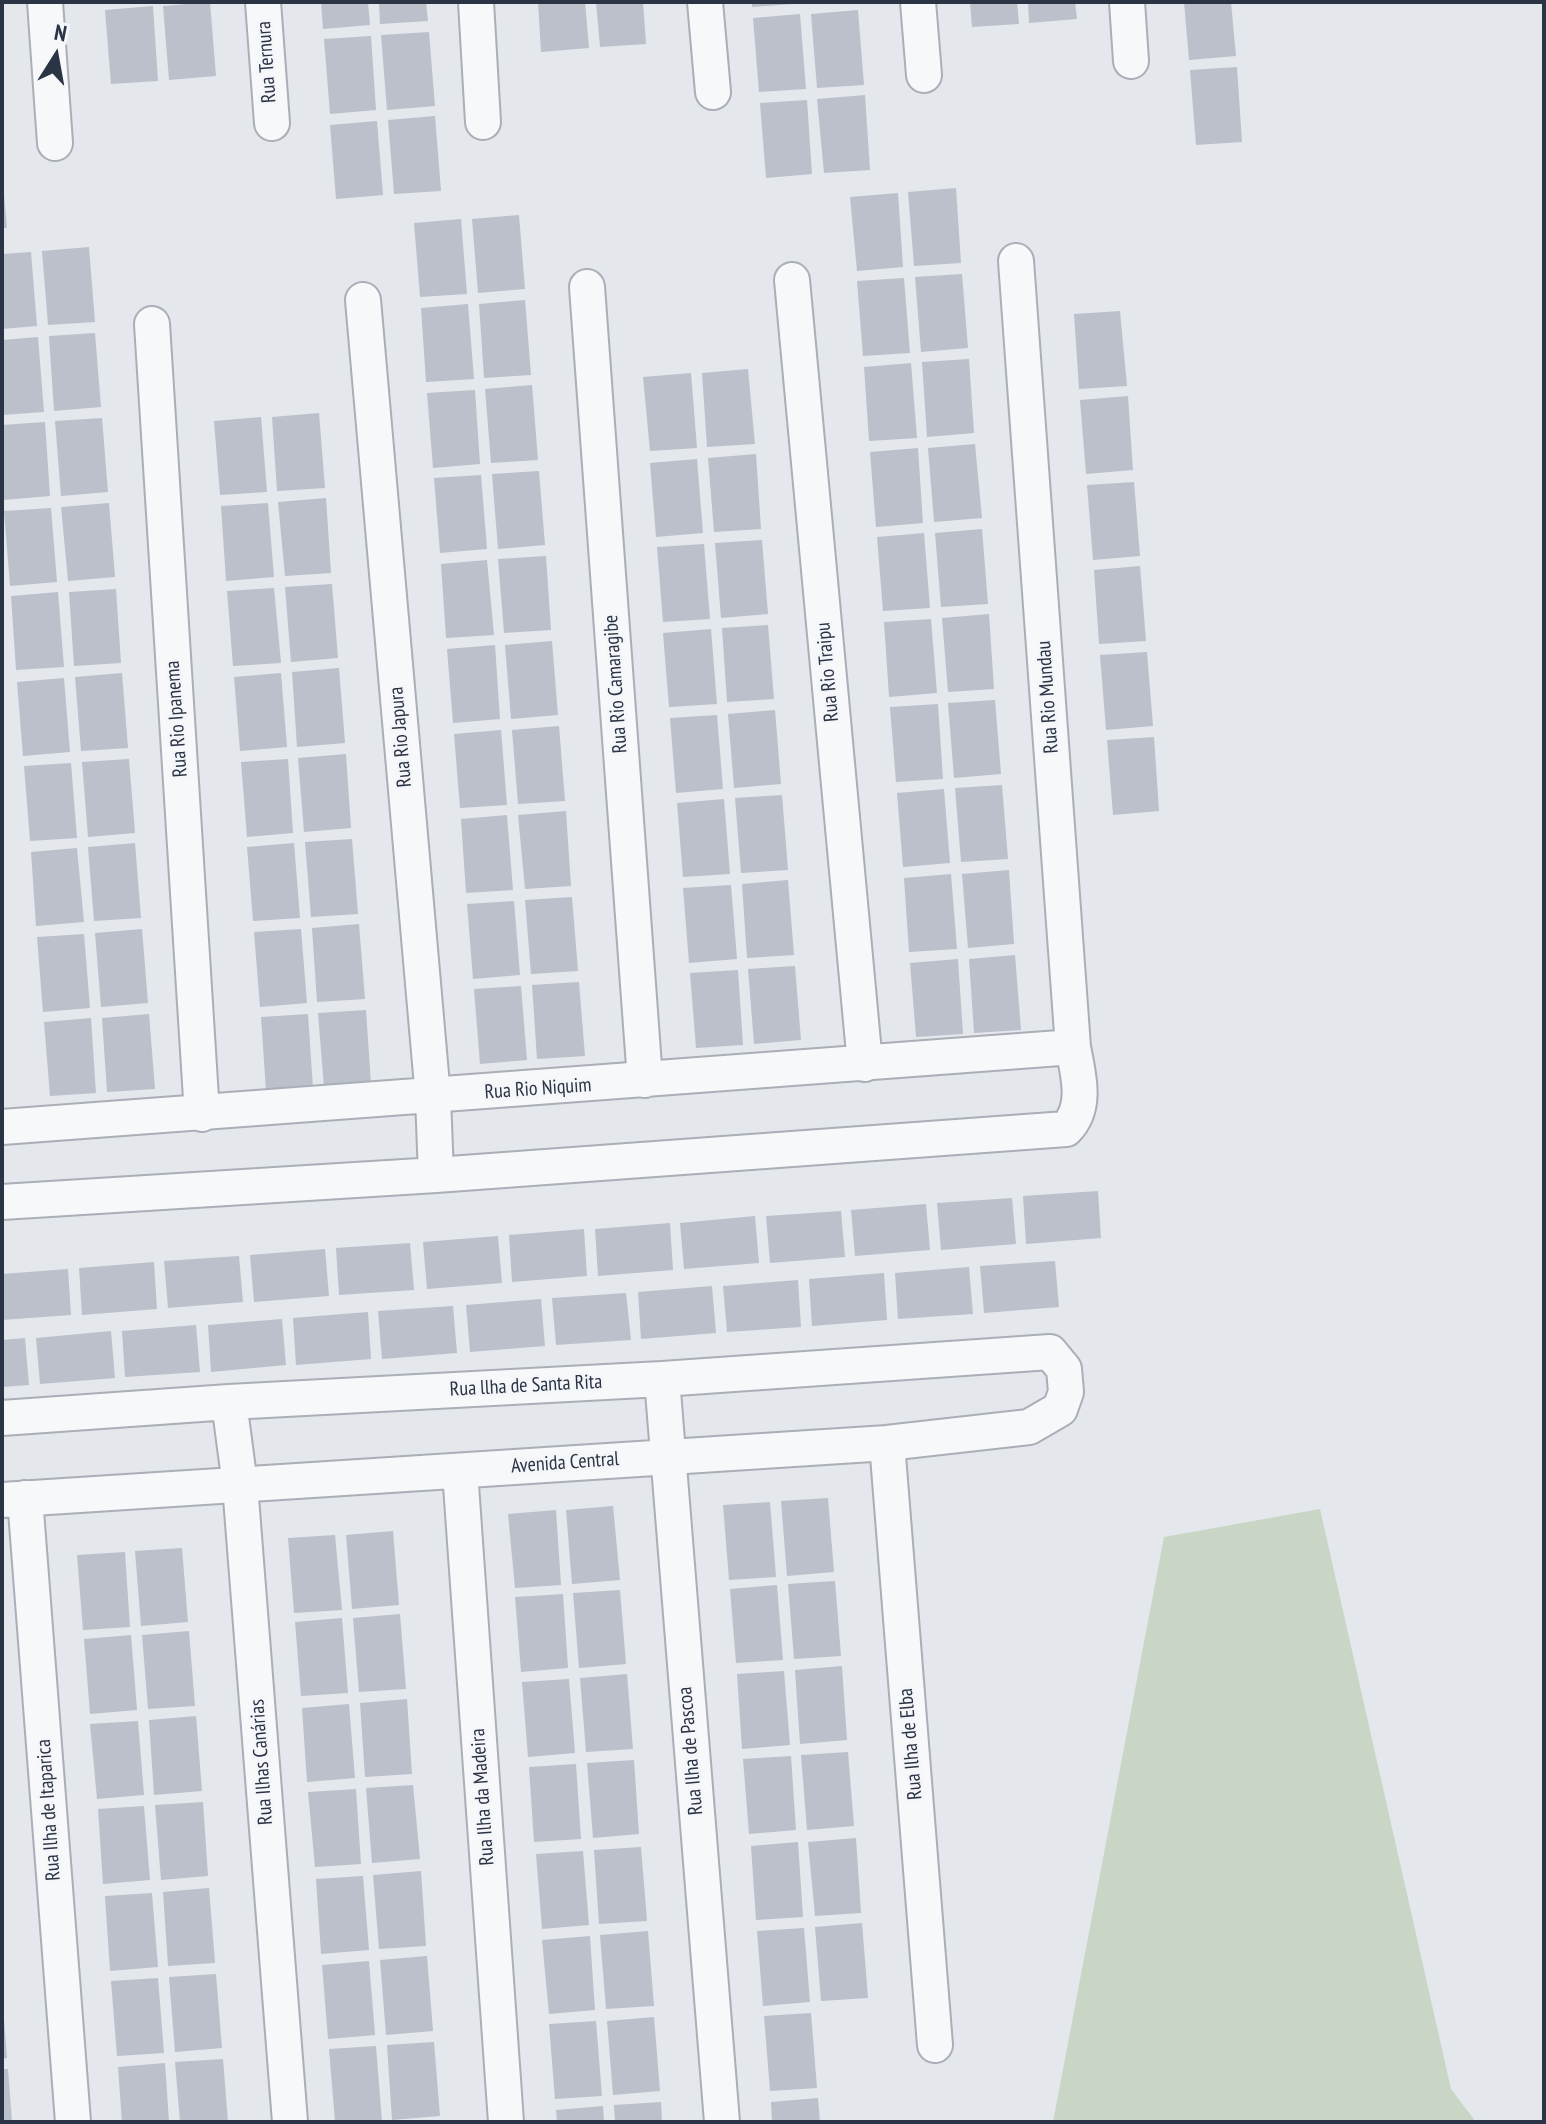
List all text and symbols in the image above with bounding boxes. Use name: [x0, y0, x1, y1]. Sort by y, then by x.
north arrow: [16, 16, 96, 96]
text: N: [52, 18, 69, 47]
street label: Rua Ternura: [252, 20, 282, 104]
street label: Rua Rio Camaragibe: [599, 614, 633, 754]
street label: Rua Rio Traipu: [812, 621, 844, 723]
street label: Rua Rio Mundau: [1032, 640, 1064, 754]
street label: Rua Rio Ipanema: [161, 660, 193, 778]
street label: Rua Rio Japura: [385, 686, 417, 788]
street label: Rua Rio Niquim: [484, 1073, 592, 1105]
street label: Rua llha de Santa Rita: [449, 1370, 603, 1402]
street label: Avenida Central: [510, 1447, 620, 1479]
street label: Rua Ilha de Pascoa: [673, 1686, 709, 1816]
street label: Rua Ilha de Elba: [894, 1687, 928, 1801]
street label: Rua Ilhas Canárias: [246, 1698, 278, 1826]
street label: Rua Ilha da Madeira: [466, 1728, 500, 1866]
street label: Rua Ilha de Itaparica: [32, 1738, 66, 1882]

